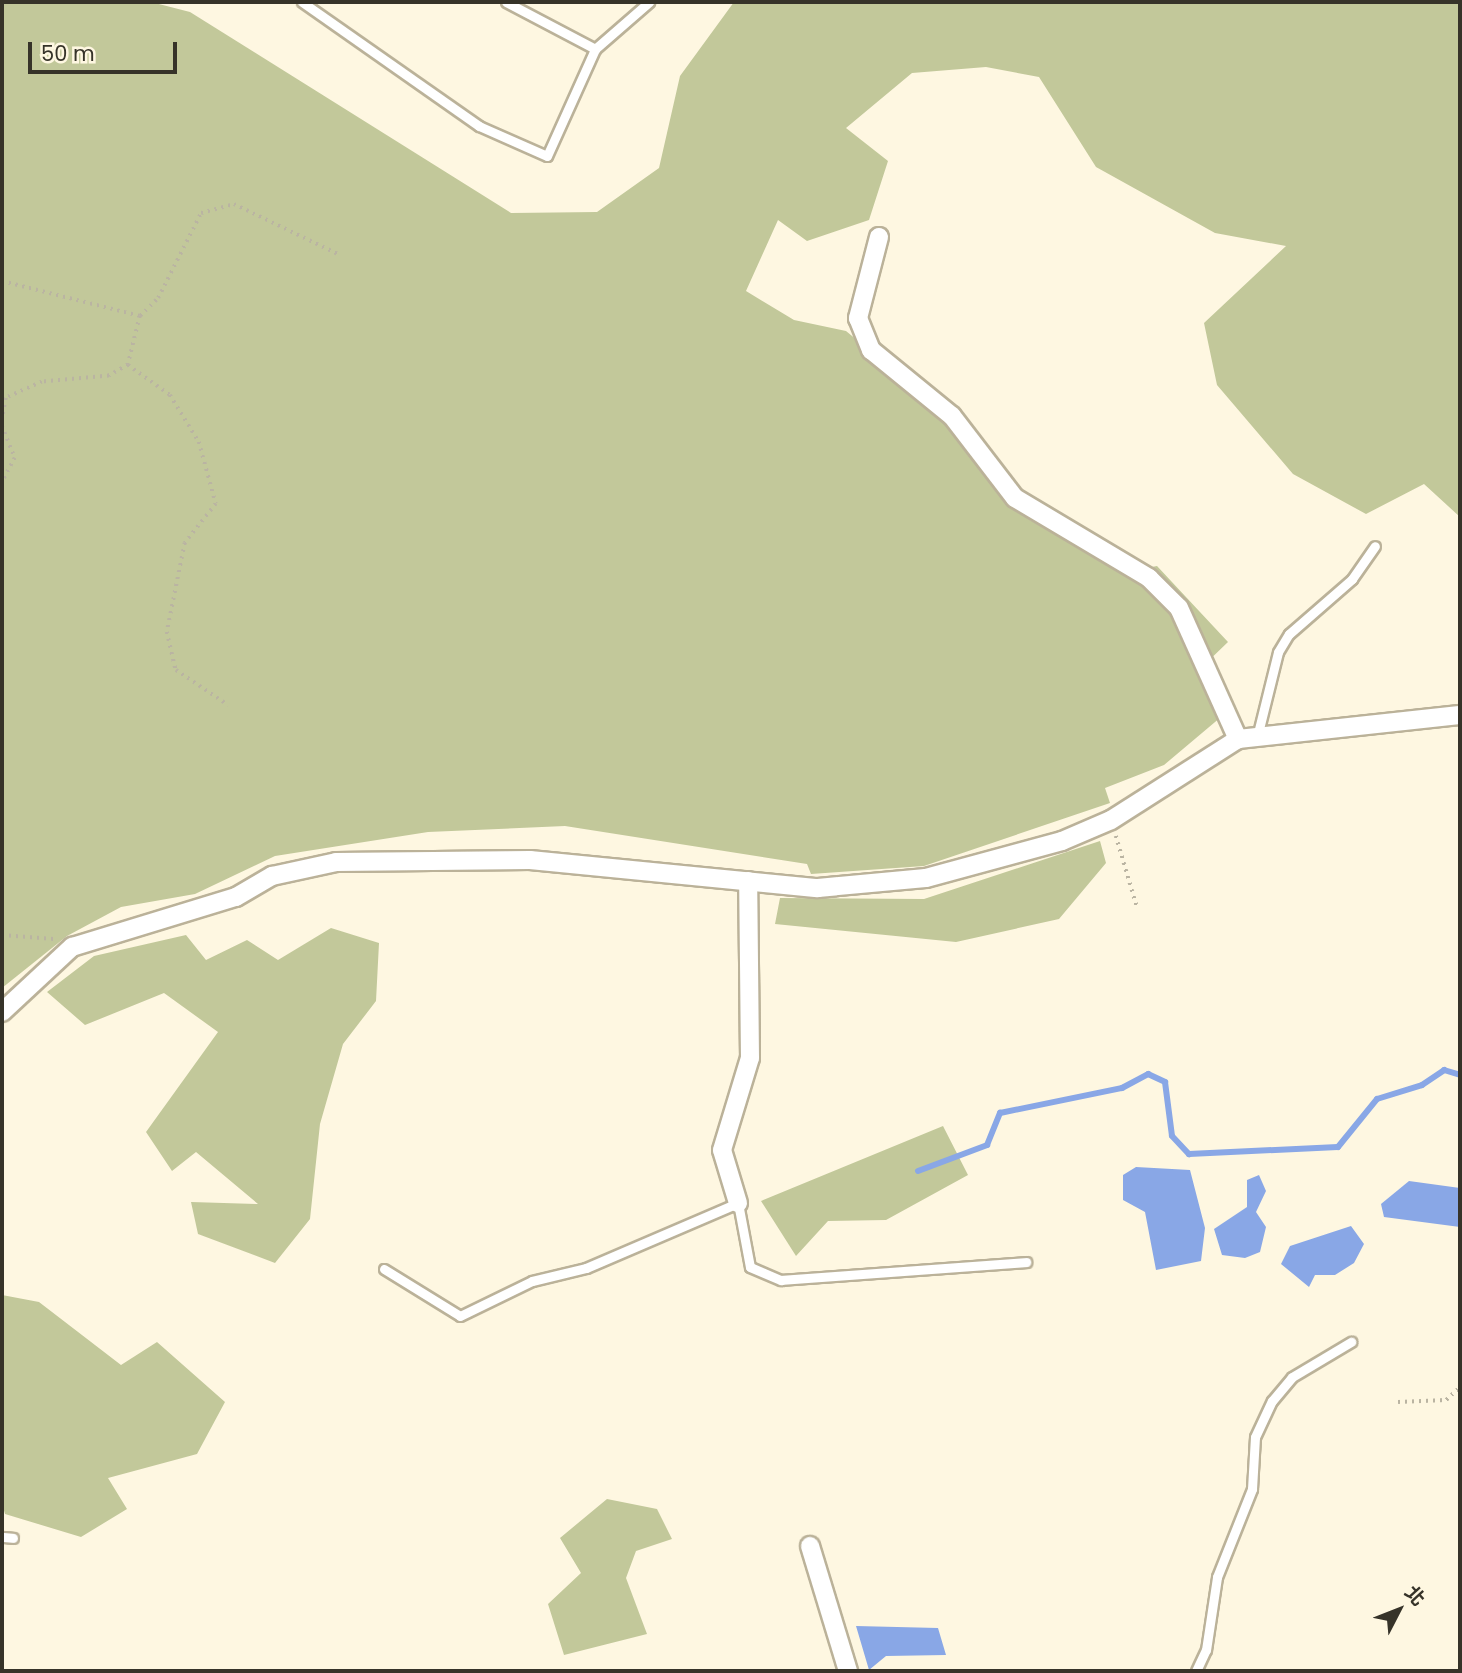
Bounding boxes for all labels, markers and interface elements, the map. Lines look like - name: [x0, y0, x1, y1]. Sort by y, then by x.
- scale bar: [32, 28, 180, 72]
- text: 50 m: [41, 39, 95, 68]
- north arrow: [1364, 1575, 1434, 1645]
- text: 北: [1399, 1580, 1431, 1612]

